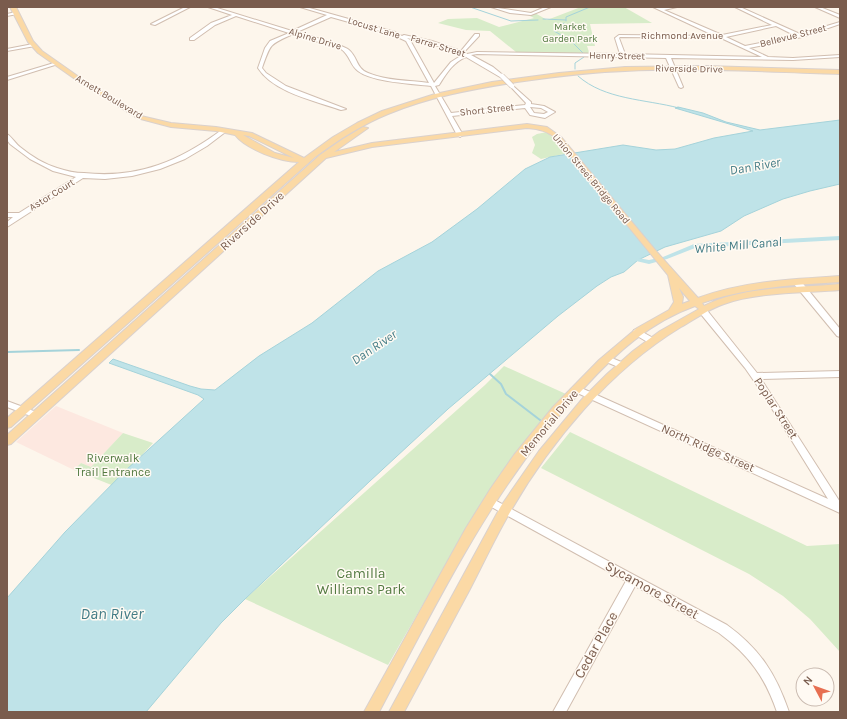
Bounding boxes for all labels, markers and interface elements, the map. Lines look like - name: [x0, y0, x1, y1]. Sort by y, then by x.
- street label: Locust Lane: [346, 14, 402, 42]
- park label: Market Garden Park: [542, 21, 598, 45]
- street label: Bellevue Street: [758, 22, 828, 50]
- street label: Alpine Drive: [287, 25, 343, 53]
- street label: Richmond Avenue: [641, 30, 723, 42]
- street label: Farrar Street: [409, 32, 467, 60]
- street label: Henry Street: [589, 50, 645, 62]
- street label: Riverside Drive: [655, 62, 723, 76]
- street label: Arnett Boulevard: [73, 72, 145, 122]
- street label: Short Street: [459, 101, 515, 119]
- street label: Union Street Bridge Road: [550, 131, 632, 227]
- water label: Dan River: [729, 154, 782, 178]
- street label: Astor Court: [27, 176, 77, 214]
- street label: Riverside Drive: [217, 189, 287, 253]
- water label: White Mill Canal: [694, 234, 782, 256]
- water label: Dan River: [349, 326, 400, 368]
- street label: Poplar Street: [751, 375, 801, 442]
- street label: Memorial Drive: [517, 387, 581, 459]
- street label: North Ridge Street: [659, 421, 757, 475]
- park label: Riverwalk Trail Entrance: [76, 451, 150, 479]
- street label: Sycamore Street: [602, 557, 702, 623]
- park label: Camilla Williams Park: [317, 565, 405, 598]
- water label: Dan River: [81, 604, 144, 623]
- street label: Cedar Place: [571, 609, 621, 681]
- north arrow: [795, 667, 835, 707]
- text: N: [800, 674, 815, 688]

